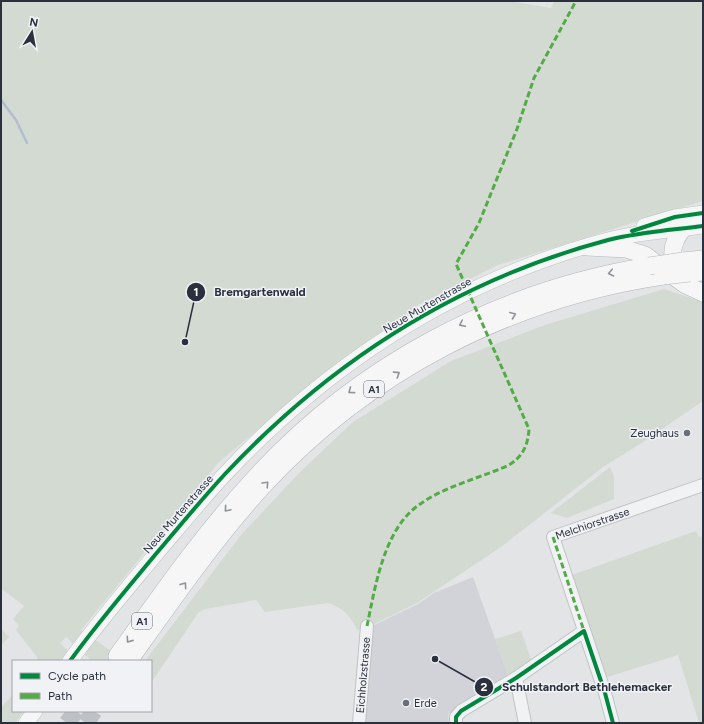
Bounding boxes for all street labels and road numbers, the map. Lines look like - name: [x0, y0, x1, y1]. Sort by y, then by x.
- street label: Neue Murtenstrasse: [381, 275, 474, 336]
- road number: A1: [364, 381, 384, 397]
- street label: Neue Murtenstrasse: [141, 472, 216, 556]
- street label: Melchiorstrasse: [554, 505, 631, 543]
- road number: A1: [132, 613, 152, 629]
- street label: Eichholzstrasse: [354, 637, 373, 714]

